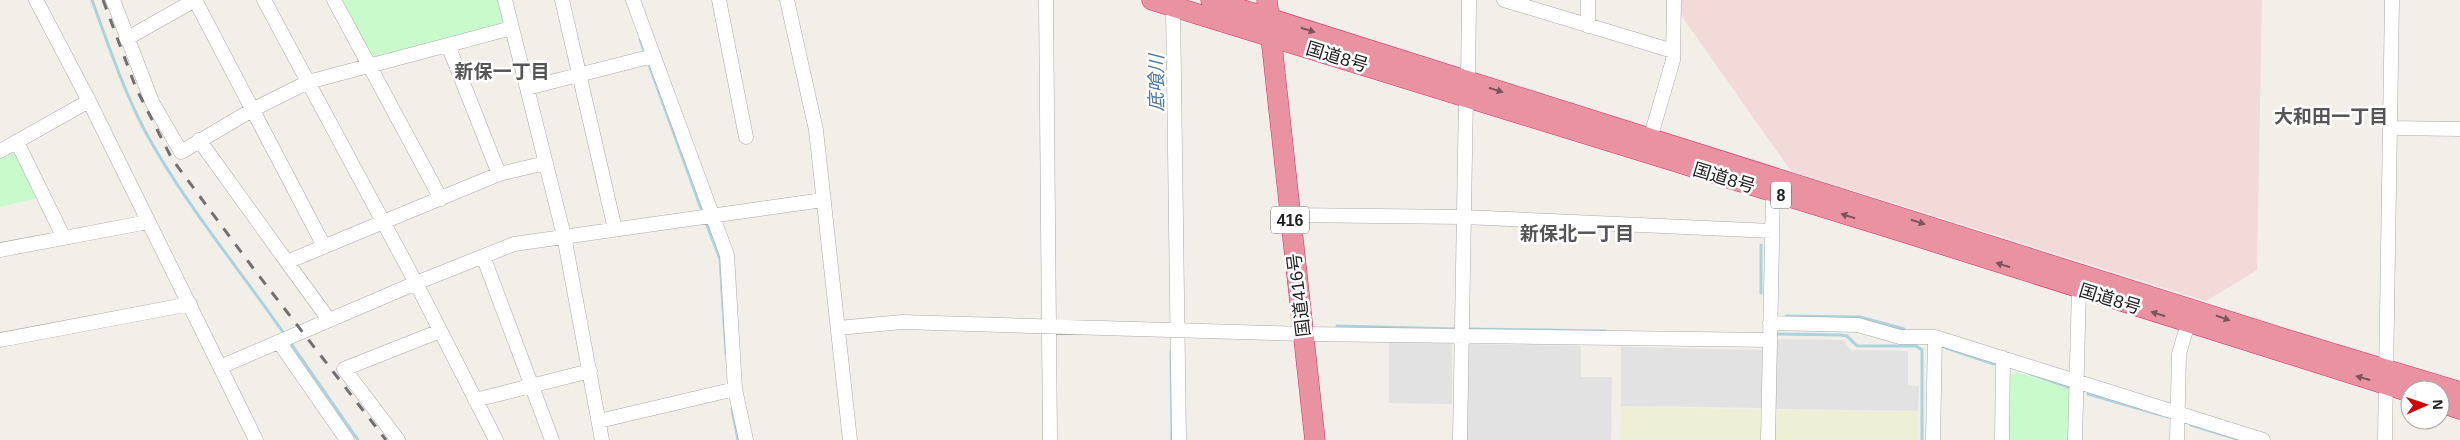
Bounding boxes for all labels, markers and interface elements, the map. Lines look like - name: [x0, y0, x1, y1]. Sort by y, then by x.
- one-way arrow: [1300, 27, 1315, 34]
- street label: 国道8号: [1303, 38, 1371, 76]
- water label: 底喰川: [1146, 53, 1167, 112]
- district label: 新保一丁目: [454, 61, 550, 82]
- one-way arrow: [1488, 87, 1503, 95]
- district label: 大和田一丁目: [2274, 106, 2388, 127]
- street label: 国道8号: [1690, 159, 1758, 197]
- road number: 8: [1771, 182, 1791, 208]
- road number: 416: [1271, 206, 1309, 234]
- one-way arrow: [1841, 211, 1856, 219]
- one-way arrow: [1911, 219, 1926, 226]
- district label: 新保北一丁目: [1520, 223, 1634, 244]
- street label: 国道416号: [1284, 252, 1314, 338]
- one-way arrow: [1996, 260, 2011, 268]
- street label: 国道8号: [2076, 280, 2144, 318]
- one-way arrow: [2151, 309, 2166, 317]
- one-way arrow: [2216, 315, 2231, 322]
- one-way arrow: [2356, 373, 2371, 381]
- north arrow: [2400, 380, 2450, 430]
- text: N: [2430, 399, 2446, 410]

